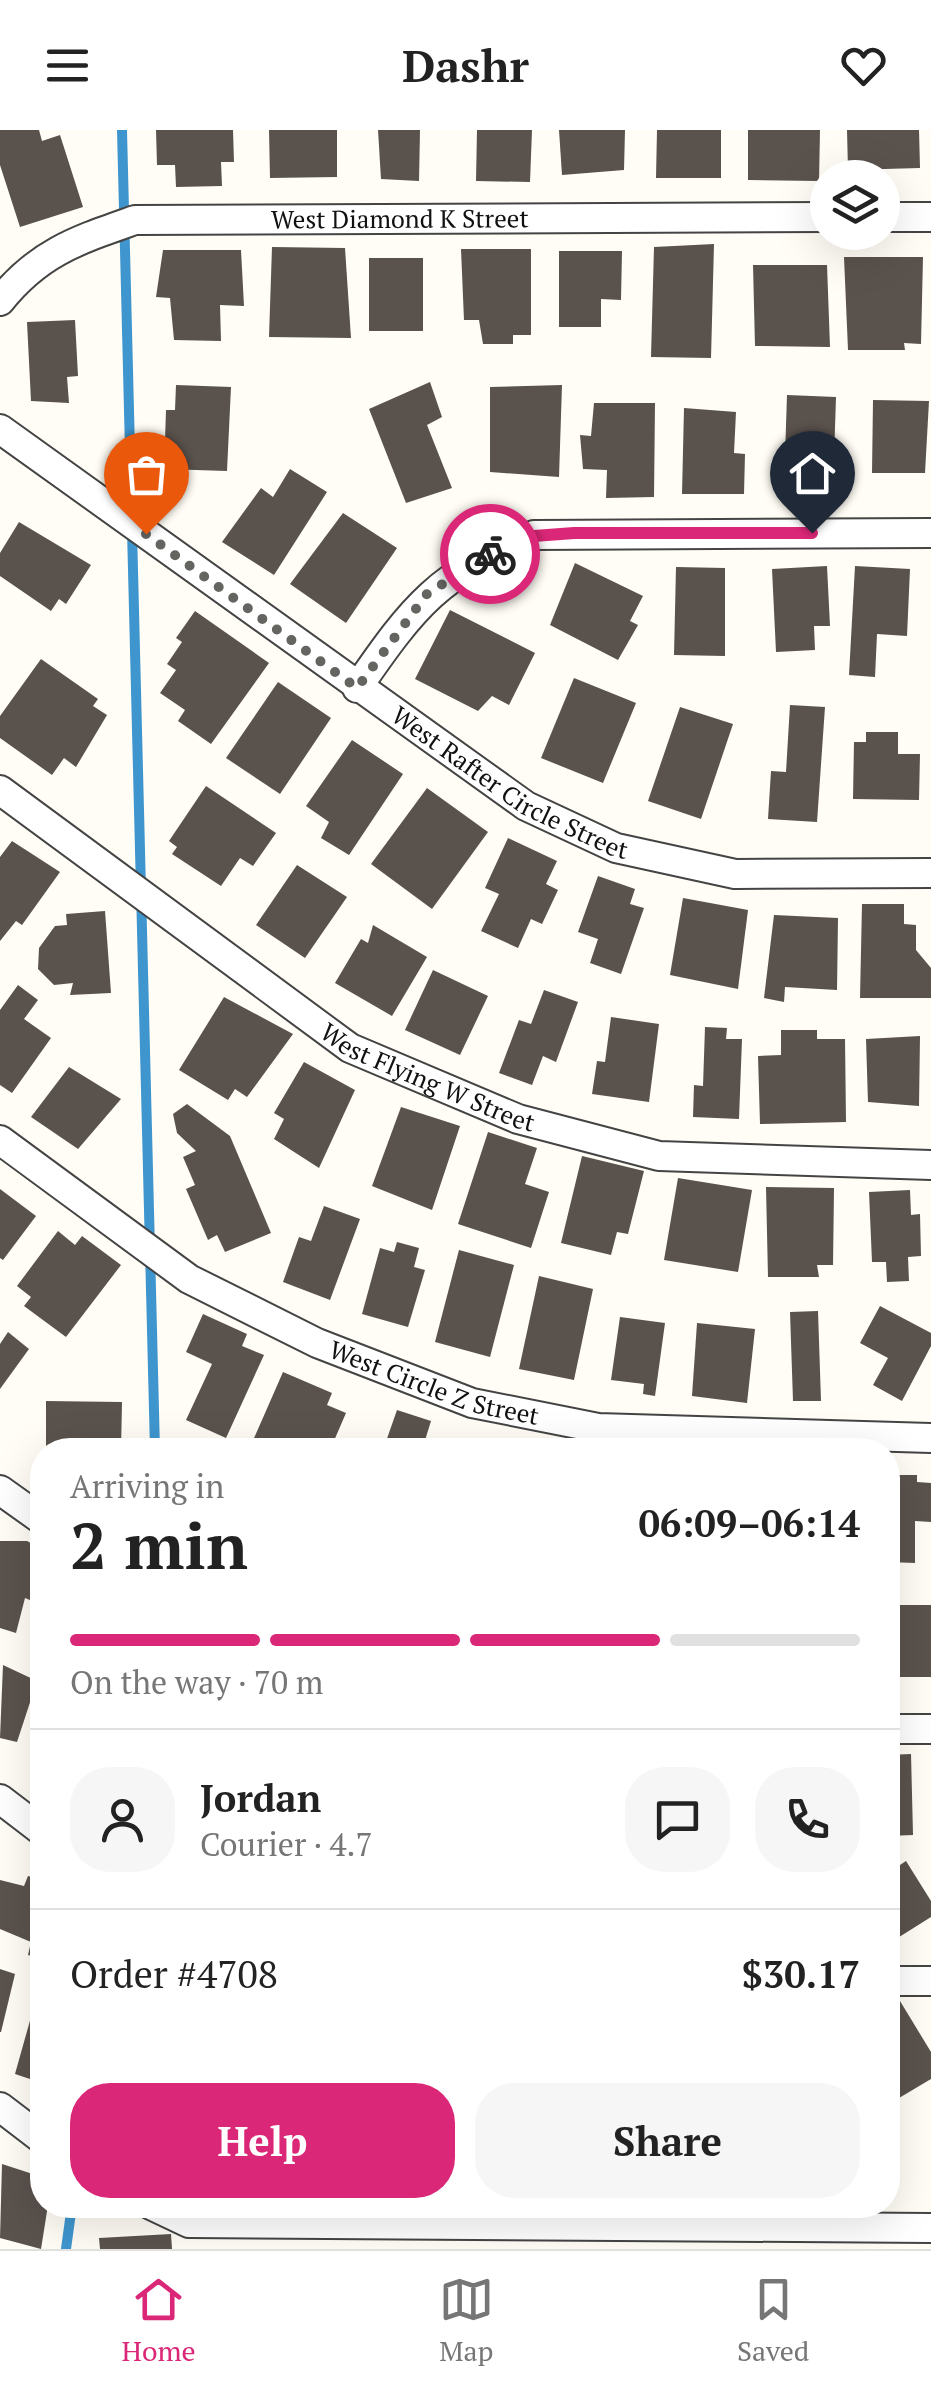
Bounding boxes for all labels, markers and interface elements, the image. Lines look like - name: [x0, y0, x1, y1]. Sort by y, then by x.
- text: Dashr: [402, 35, 529, 95]
- icon: menu: [40, 38, 95, 93]
- icon: heart: [836, 38, 891, 93]
- map controls: [810, 160, 900, 250]
- button: layers: [810, 160, 900, 250]
- street label: West Diamond K Street: [271, 201, 529, 235]
- pin: [770, 431, 855, 534]
- pin: [104, 432, 189, 535]
- icon: home: [785, 446, 840, 501]
- icon: bag: [119, 447, 174, 502]
- courier: [440, 504, 540, 604]
- icon: bike: [463, 527, 518, 582]
- street label: West Rafter Circle Street: [385, 698, 631, 866]
- street label: West Flying W Street: [314, 1015, 539, 1139]
- street label: West Circle Z Street: [325, 1332, 542, 1432]
- text: Arriving in: [70, 1465, 224, 1507]
- text: 06:09–06:14: [638, 1498, 860, 1548]
- text: 2 min: [70, 1501, 248, 1588]
- text: On the way · 70 m: [70, 1661, 323, 1703]
- button: person: [70, 1767, 175, 1872]
- button: chat: [625, 1767, 730, 1872]
- button: phone: [755, 1767, 860, 1872]
- text: Jordan: [200, 1773, 321, 1823]
- text: Courier · 4.7: [200, 1823, 372, 1865]
- text: Order #4708: [70, 1949, 278, 1999]
- text: $30.17: [741, 1949, 860, 1999]
- button: Help: [70, 2083, 455, 2198]
- button: Share: [475, 2083, 860, 2198]
- tab: Home: [122, 2272, 196, 2369]
- tab: Map: [439, 2272, 494, 2369]
- tab: Saved: [737, 2272, 809, 2369]

